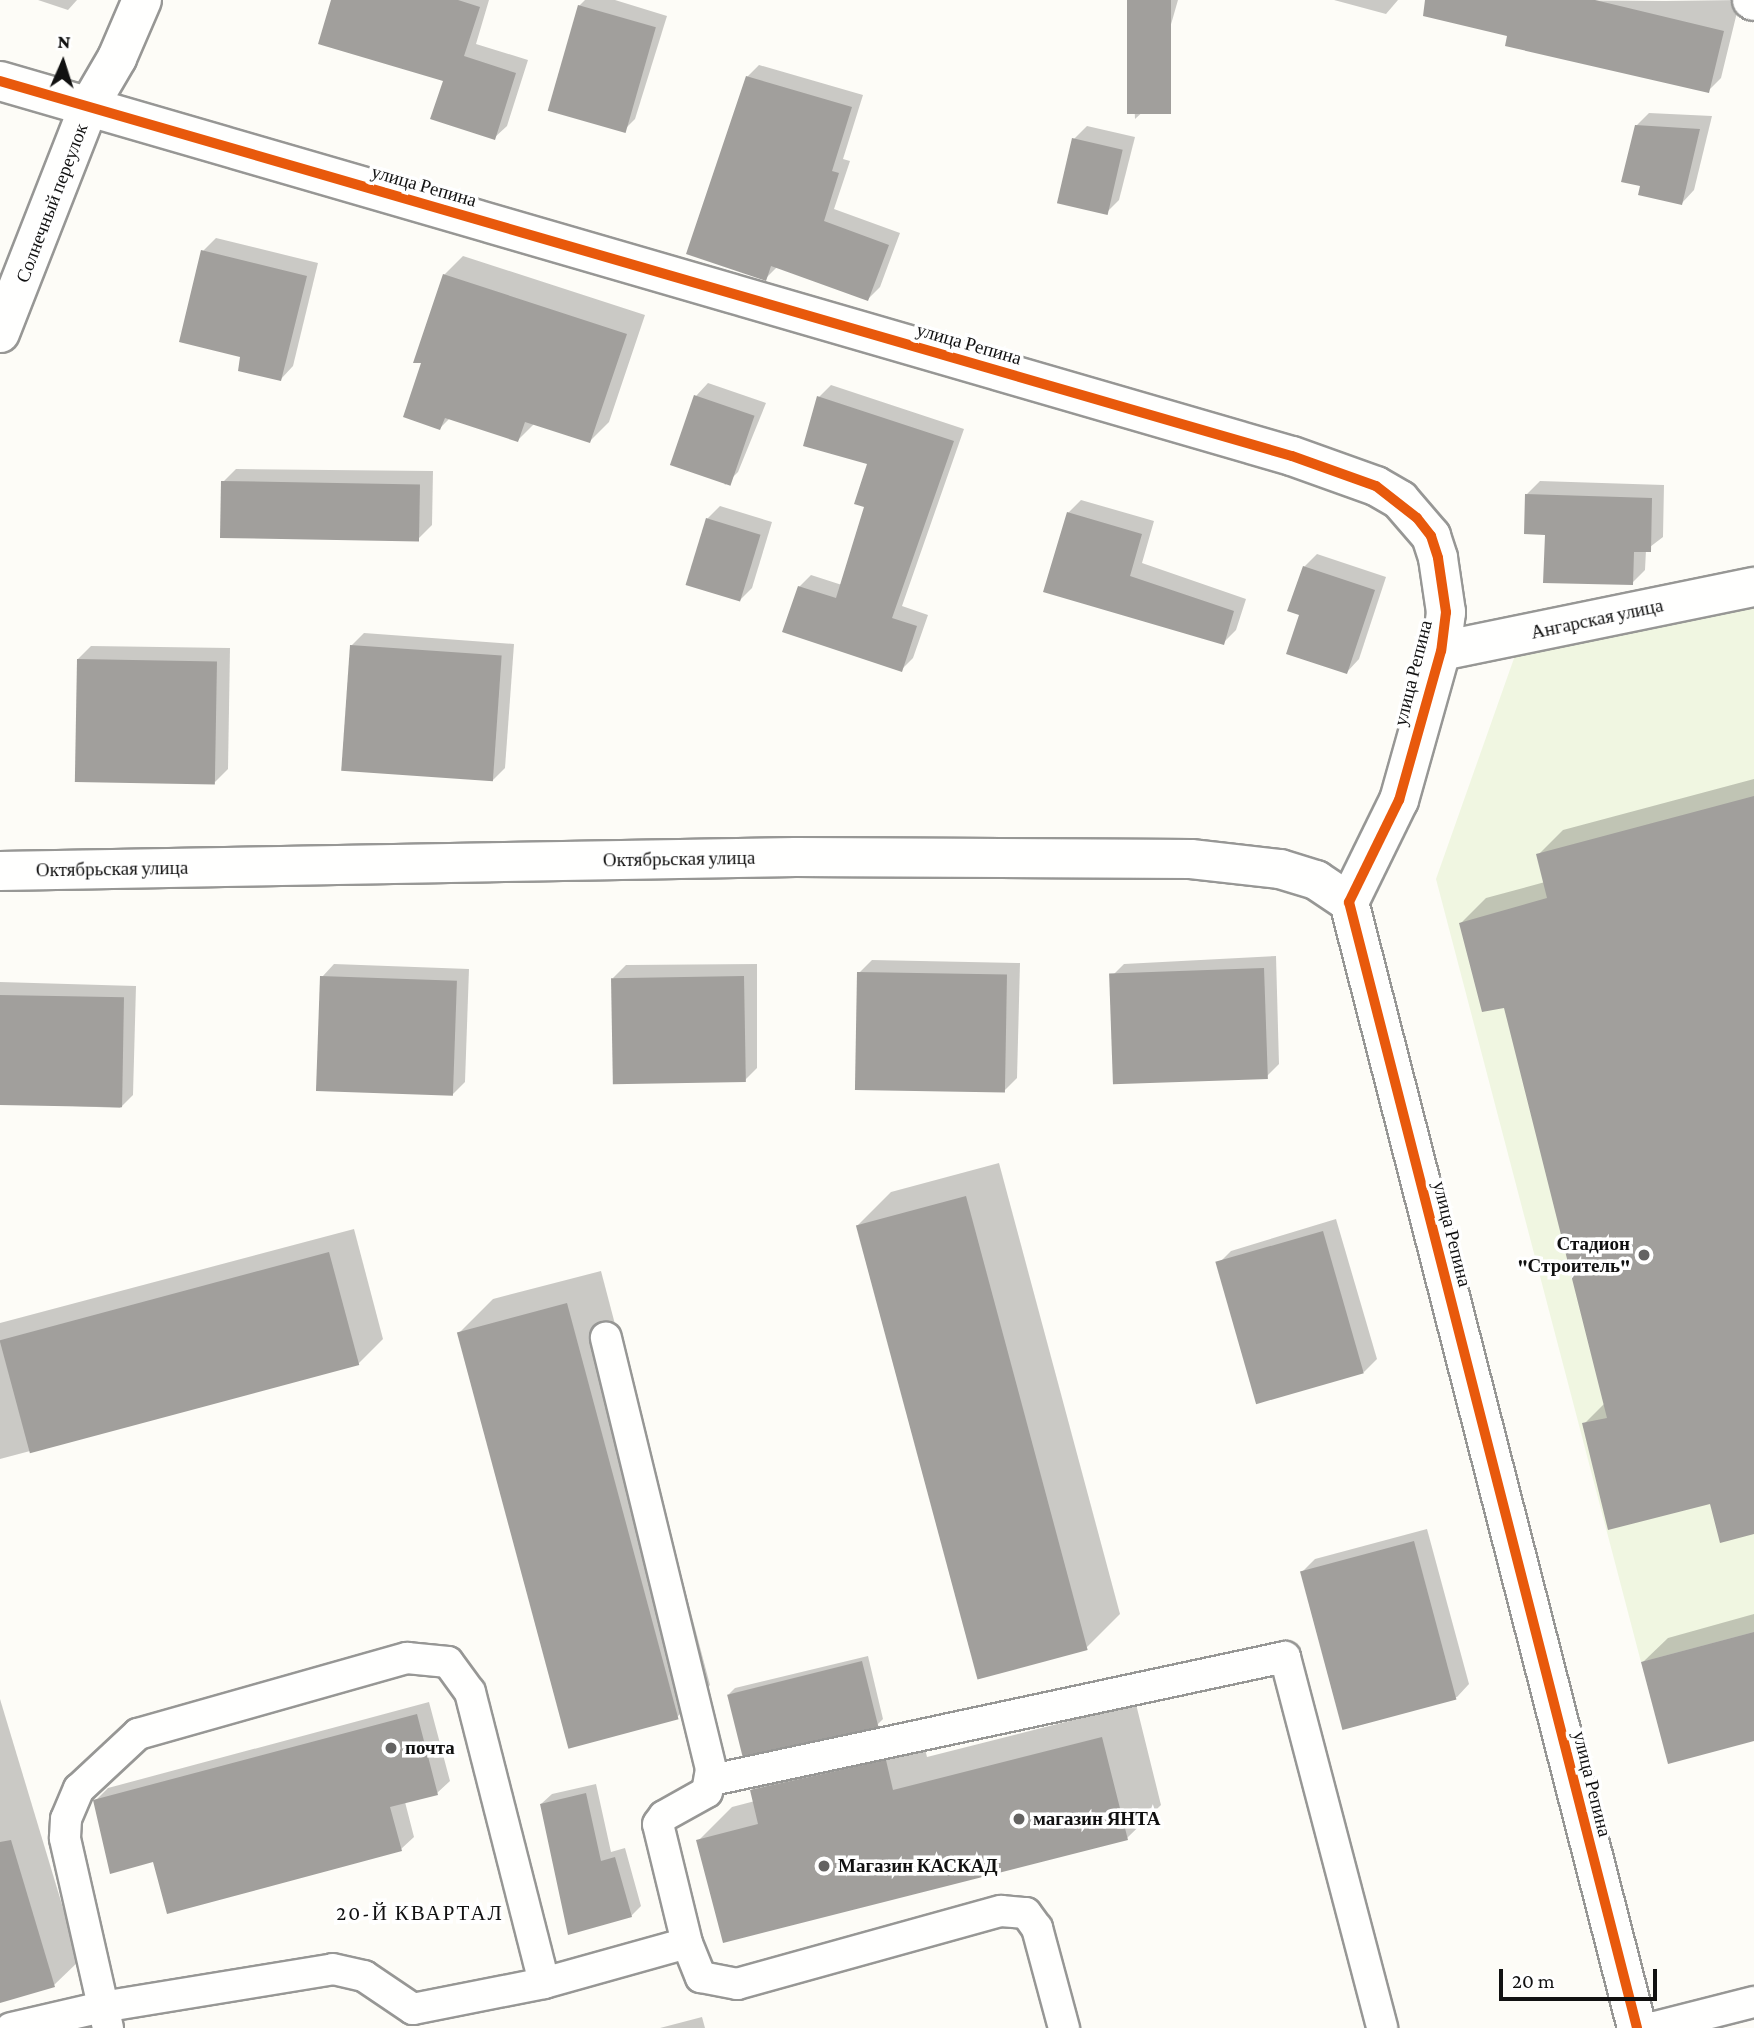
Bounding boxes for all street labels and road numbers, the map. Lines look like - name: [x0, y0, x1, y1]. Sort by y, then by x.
- street label: Солнечный переулок: [11, 120, 93, 286]
- street label: улица Репина: [369, 160, 479, 212]
- street label: улица Репина: [914, 318, 1024, 370]
- street label: Ангарская улица: [1529, 594, 1665, 644]
- street label: улица Репина: [1389, 618, 1437, 728]
- street label: Октябрьская улица: [603, 846, 755, 872]
- street label: Октябрьская улица: [36, 856, 188, 882]
- street label: улица Репина: [1428, 1179, 1476, 1289]
- street label: улица Репина: [1568, 1729, 1616, 1839]

